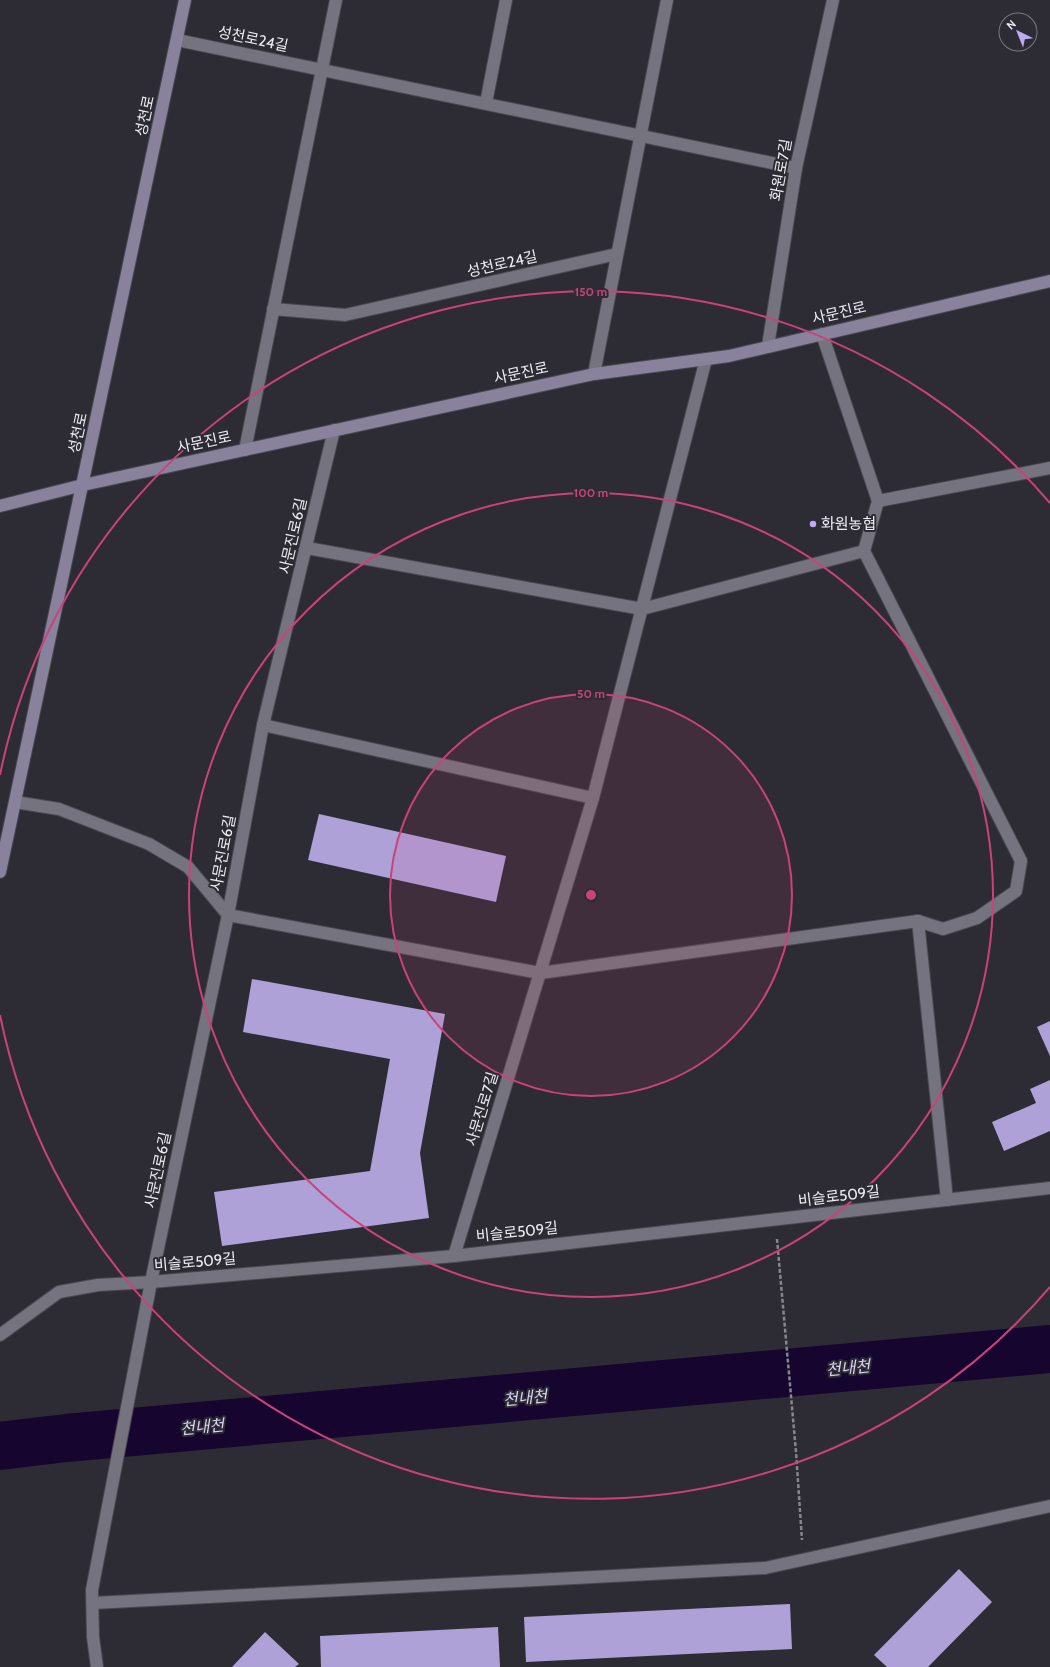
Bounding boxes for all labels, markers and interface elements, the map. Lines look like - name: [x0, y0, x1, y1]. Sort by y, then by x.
- north arrow: [998, 12, 1038, 52]
- text: N: [1004, 17, 1019, 32]
- street label: 성천로24길: [216, 23, 290, 55]
- street label: 성천로: [132, 94, 158, 138]
- street label: 화원로7길: [767, 138, 795, 202]
- street label: 성천로24길: [465, 247, 539, 281]
- text: 150 m: [575, 284, 607, 299]
- street label: 사문진로: [810, 298, 868, 328]
- street label: 사문진로: [492, 358, 550, 388]
- street label: 성천로: [65, 411, 91, 455]
- street label: 사문진로: [175, 427, 233, 457]
- text: 100 m: [574, 485, 608, 500]
- street label: 사문진로6길: [276, 496, 310, 576]
- place label: 화원농협: [821, 515, 876, 533]
- marker: 화원농협: [808, 519, 818, 529]
- text: 50 m: [577, 686, 605, 701]
- street label: 사문진로6길: [207, 813, 239, 893]
- centre of rings: [584, 888, 598, 902]
- street label: 사문진로7길: [462, 1070, 502, 1148]
- street label: 사문진로6길: [141, 1130, 175, 1210]
- street label: 비슬로509길: [797, 1182, 881, 1210]
- street label: 비슬로509길: [475, 1219, 559, 1245]
- street label: 비슬로509길: [153, 1249, 237, 1275]
- water label: 천내천: [825, 1356, 873, 1379]
- water label: 천내천: [502, 1386, 550, 1409]
- water label: 천내천: [179, 1415, 227, 1438]

